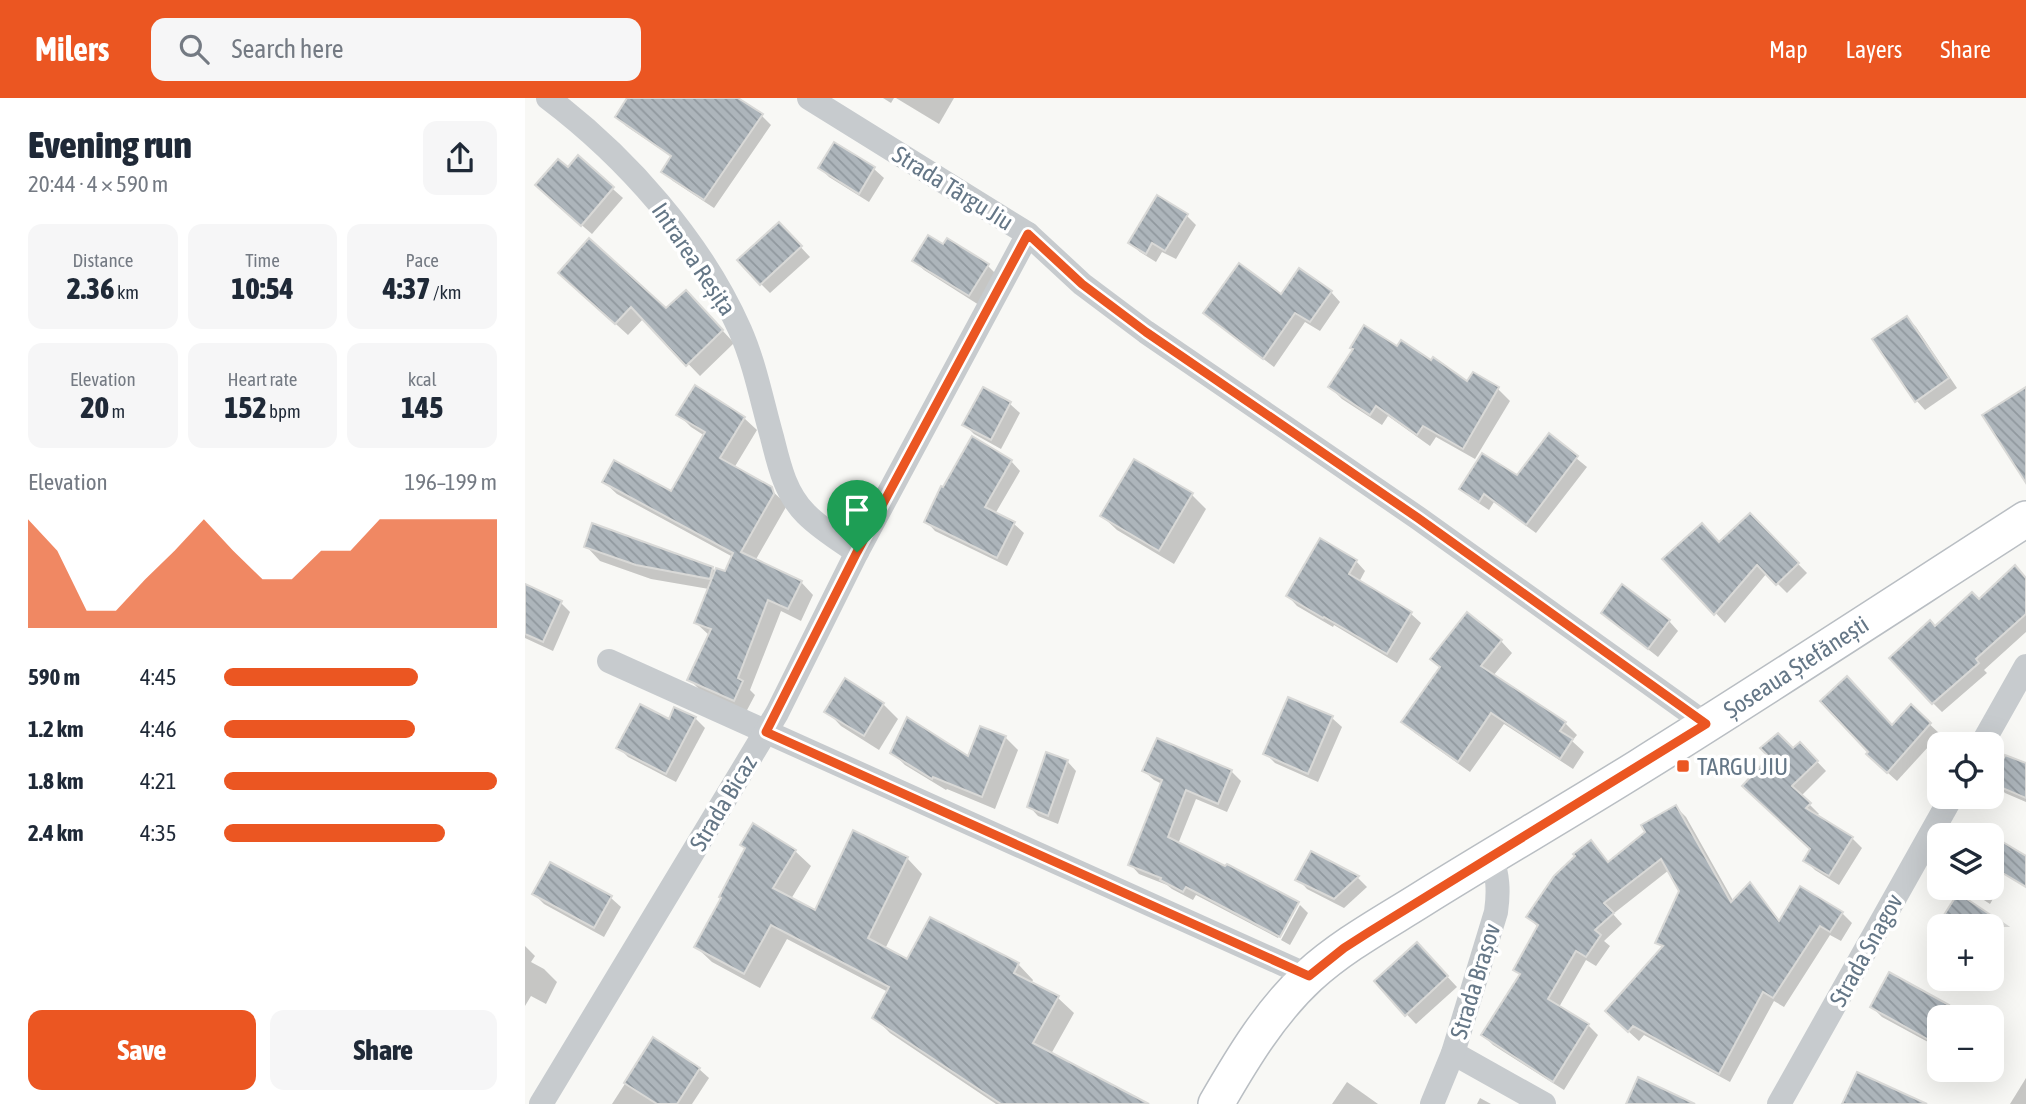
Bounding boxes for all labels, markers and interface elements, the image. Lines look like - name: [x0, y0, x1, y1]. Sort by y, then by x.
- search box: [151, 18, 641, 81]
- text: Milers: [35, 30, 109, 68]
- icon: search: [175, 30, 213, 68]
- text: Search here: [231, 34, 344, 64]
- text: Map: [1769, 36, 1808, 63]
- text: Layers: [1846, 36, 1902, 63]
- text: Share: [1940, 36, 1991, 63]
- button: share: [423, 121, 497, 195]
- text: Evening run: [28, 123, 192, 166]
- street label: Strada Târgu Jiu: [888, 140, 1018, 236]
- text: 20:44 · 4 × 590 m: [28, 171, 168, 197]
- street label: Intrarea Reșița: [647, 198, 741, 320]
- text: Distance: [72, 249, 133, 271]
- text: Time: [245, 249, 280, 271]
- text: Pace: [405, 249, 439, 271]
- text: 2.36: [67, 271, 114, 305]
- text: 10:54: [231, 271, 294, 305]
- text: 4:37: [383, 271, 430, 305]
- text: km: [114, 281, 139, 303]
- text: /km: [430, 281, 462, 303]
- text: Elevation: [70, 368, 136, 390]
- text: Heart rate: [228, 368, 297, 390]
- text: kcal: [408, 368, 437, 390]
- text: 20: [81, 390, 109, 424]
- text: 152: [224, 390, 267, 424]
- text: 145: [401, 390, 443, 424]
- text: m: [109, 400, 125, 422]
- text: bpm: [267, 400, 301, 422]
- text: Elevation: [28, 469, 108, 495]
- text: 196–199 m: [404, 469, 497, 495]
- pin: [827, 480, 887, 552]
- icon: arrive: [838, 491, 876, 529]
- street label: Șoseaua Ștefănești: [1719, 610, 1873, 724]
- text: 590 m: [28, 664, 80, 690]
- text: 4:45: [140, 664, 177, 690]
- text: 1.2 km: [28, 716, 84, 742]
- text: 4:46: [140, 716, 177, 742]
- map controls: [1927, 732, 2004, 1082]
- button: locate: [1927, 732, 2004, 809]
- street label: Strada Bicaz: [684, 750, 762, 855]
- place label: TARGU JIU: [1697, 753, 1788, 780]
- marker: TARGU JIU: [1675, 758, 1691, 774]
- text: 1.8 km: [28, 768, 84, 794]
- text: 4:21: [140, 768, 177, 794]
- text: 2.4 km: [28, 820, 84, 846]
- text: 4:35: [140, 820, 177, 846]
- button: layers: [1927, 823, 2004, 900]
- street label: Strada Snagov: [1824, 889, 1908, 1011]
- button: +: [1927, 914, 2004, 991]
- street label: Strada Brașov: [1445, 920, 1505, 1042]
- button: −: [1927, 1005, 2004, 1082]
- button: Save: [28, 1010, 256, 1090]
- button: Share: [270, 1010, 497, 1090]

